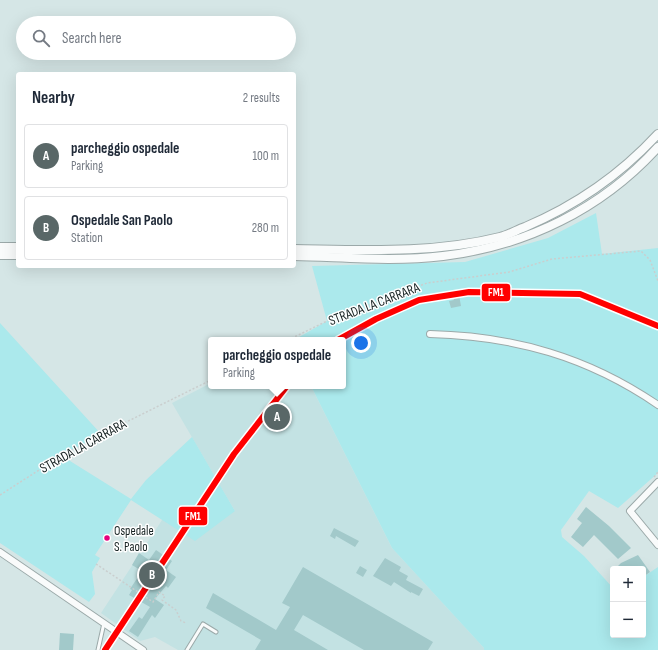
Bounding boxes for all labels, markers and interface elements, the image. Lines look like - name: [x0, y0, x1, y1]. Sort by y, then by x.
- search box: [16, 16, 296, 60]
- icon: search: [30, 27, 52, 49]
- text: Search here: [62, 29, 122, 48]
- text: Nearby: [32, 88, 75, 108]
- text: 2 results: [243, 90, 280, 106]
- text: parcheggio ospedale: [71, 139, 180, 158]
- text: A: [43, 148, 49, 164]
- text: 100 m: [252, 148, 279, 164]
- text: Parking: [71, 158, 103, 174]
- text: Ospedale San Paolo: [71, 211, 173, 230]
- text: B: [43, 220, 49, 236]
- text: 280 m: [252, 220, 279, 236]
- text: Station: [71, 230, 103, 246]
- street label: STRADA LA CARRARA: [326, 278, 423, 329]
- line badge: FM1: [481, 283, 511, 302]
- text: FM1: [488, 286, 505, 299]
- your location: [351, 333, 371, 353]
- popup: [208, 337, 346, 389]
- text: parcheggio ospedale: [223, 346, 331, 365]
- text: Parking: [223, 365, 255, 381]
- pin: A: [264, 402, 290, 432]
- street label: STRADA LA CARRARA: [37, 415, 130, 477]
- line badge: FM1: [178, 506, 208, 526]
- text: FM1: [185, 510, 202, 523]
- place label: Ospedale S. Paolo: [114, 523, 154, 555]
- marker: Ospedale S. Paolo: [102, 533, 112, 543]
- pin: B: [139, 560, 165, 590]
- map controls: [610, 566, 646, 638]
- button: +: [610, 566, 646, 602]
- button: −: [610, 602, 646, 638]

